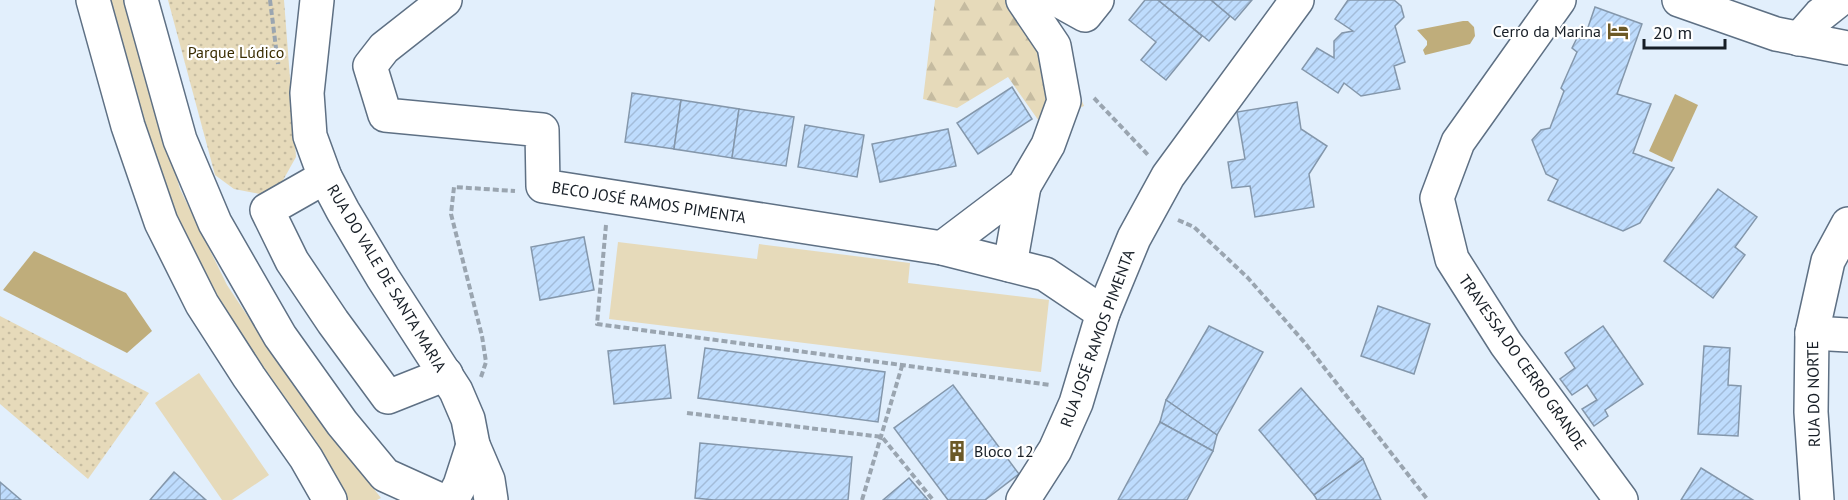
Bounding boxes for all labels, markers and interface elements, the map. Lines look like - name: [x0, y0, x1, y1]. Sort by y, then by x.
- scale bar: [1644, 12, 1725, 50]
- hotel icon: Cerro da Marina: [1606, 19, 1630, 43]
- place label: Cerro da Marina: [1493, 21, 1601, 41]
- text: 20 m: [1653, 21, 1692, 44]
- park label: Parque Lúdico: [188, 42, 284, 62]
- street label: BECO JOSÉ RAMOS PIMENTA: [550, 177, 748, 227]
- street label: RUA DO VALE DE SANTA MARIA: [323, 181, 451, 376]
- street label: RUA JOSÉ RAMOS PIMENTA: [1056, 246, 1139, 430]
- street label: TRAVESSA DO CERRO GRANDE: [1455, 271, 1591, 453]
- street label: RUA DO NORTE: [1802, 341, 1824, 447]
- building icon: Bloco 12: [945, 439, 969, 463]
- place label: Bloco 12: [974, 441, 1034, 461]

